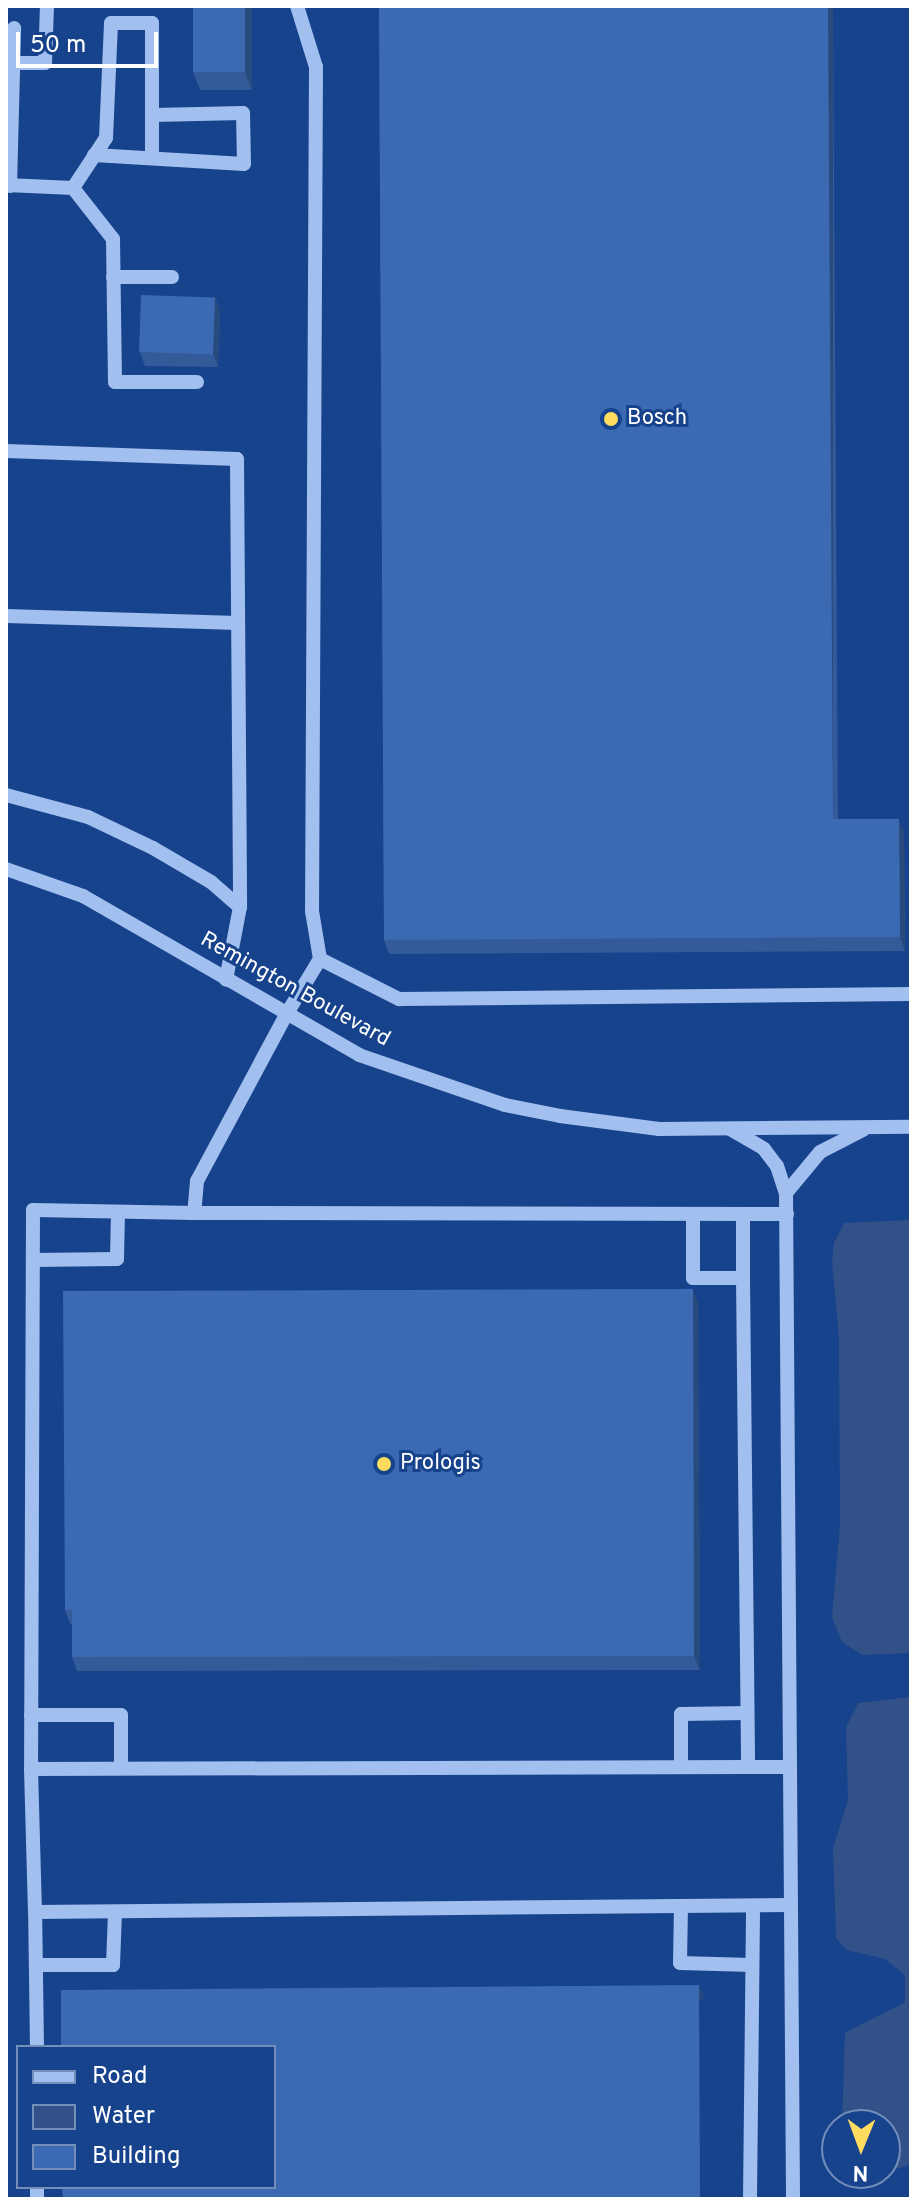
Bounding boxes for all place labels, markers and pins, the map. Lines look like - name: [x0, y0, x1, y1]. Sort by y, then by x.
- place label: Bosch: [627, 406, 687, 432]
- marker: Bosch: [602, 410, 620, 428]
- place label: Prologis: [400, 1451, 481, 1477]
- marker: Prologis: [375, 1455, 393, 1473]

